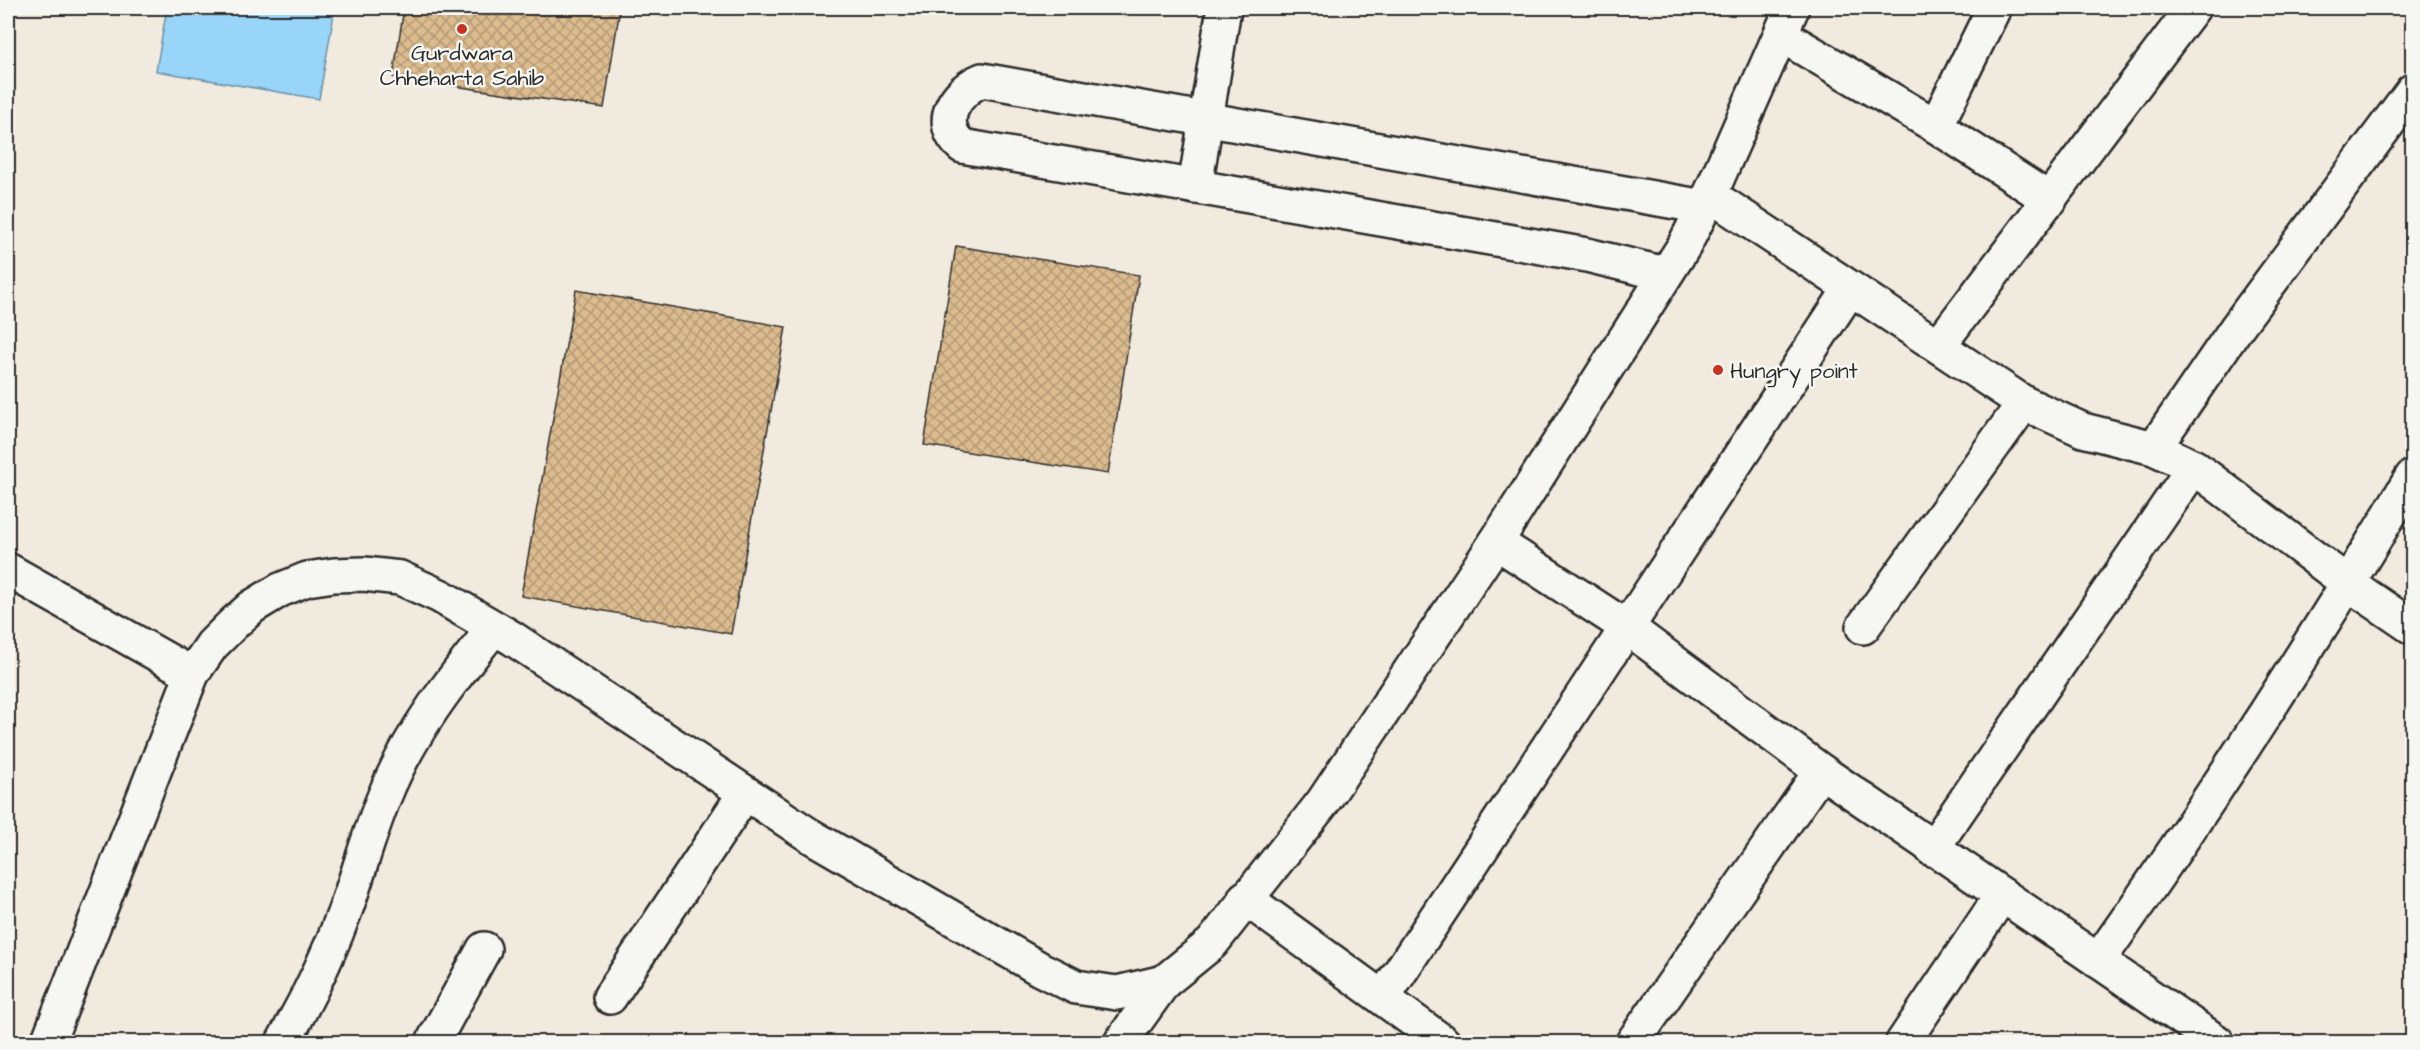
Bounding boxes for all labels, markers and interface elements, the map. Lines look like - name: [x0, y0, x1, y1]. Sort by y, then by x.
- marker: Gurdwara Chheharta Sahib: [455, 22, 469, 36]
- place label: Gurdwara Chheharta Sahib: [380, 38, 544, 94]
- place label: Hungry point: [1730, 356, 1858, 388]
- marker: Hungry point: [1711, 363, 1725, 377]

